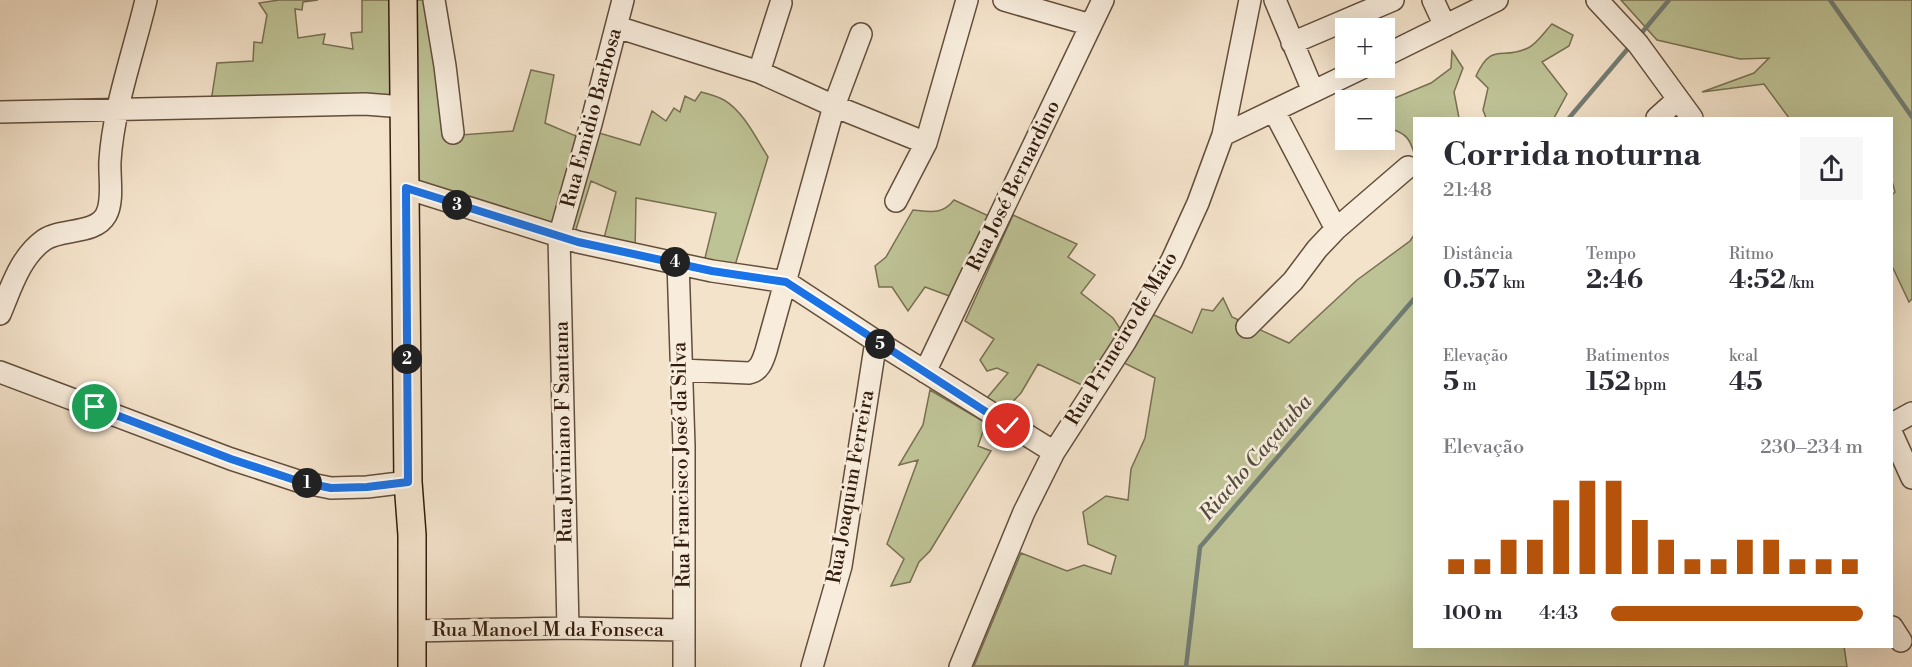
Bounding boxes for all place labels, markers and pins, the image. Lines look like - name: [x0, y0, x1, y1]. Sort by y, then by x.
- pin: 3: [442, 190, 472, 220]
- pin: 4: [660, 247, 690, 277]
- pin: 5: [865, 329, 895, 359]
- pin: 2: [392, 344, 422, 374]
- pin: [69, 381, 120, 432]
- pin: [982, 400, 1033, 451]
- pin: 1: [292, 468, 322, 498]

